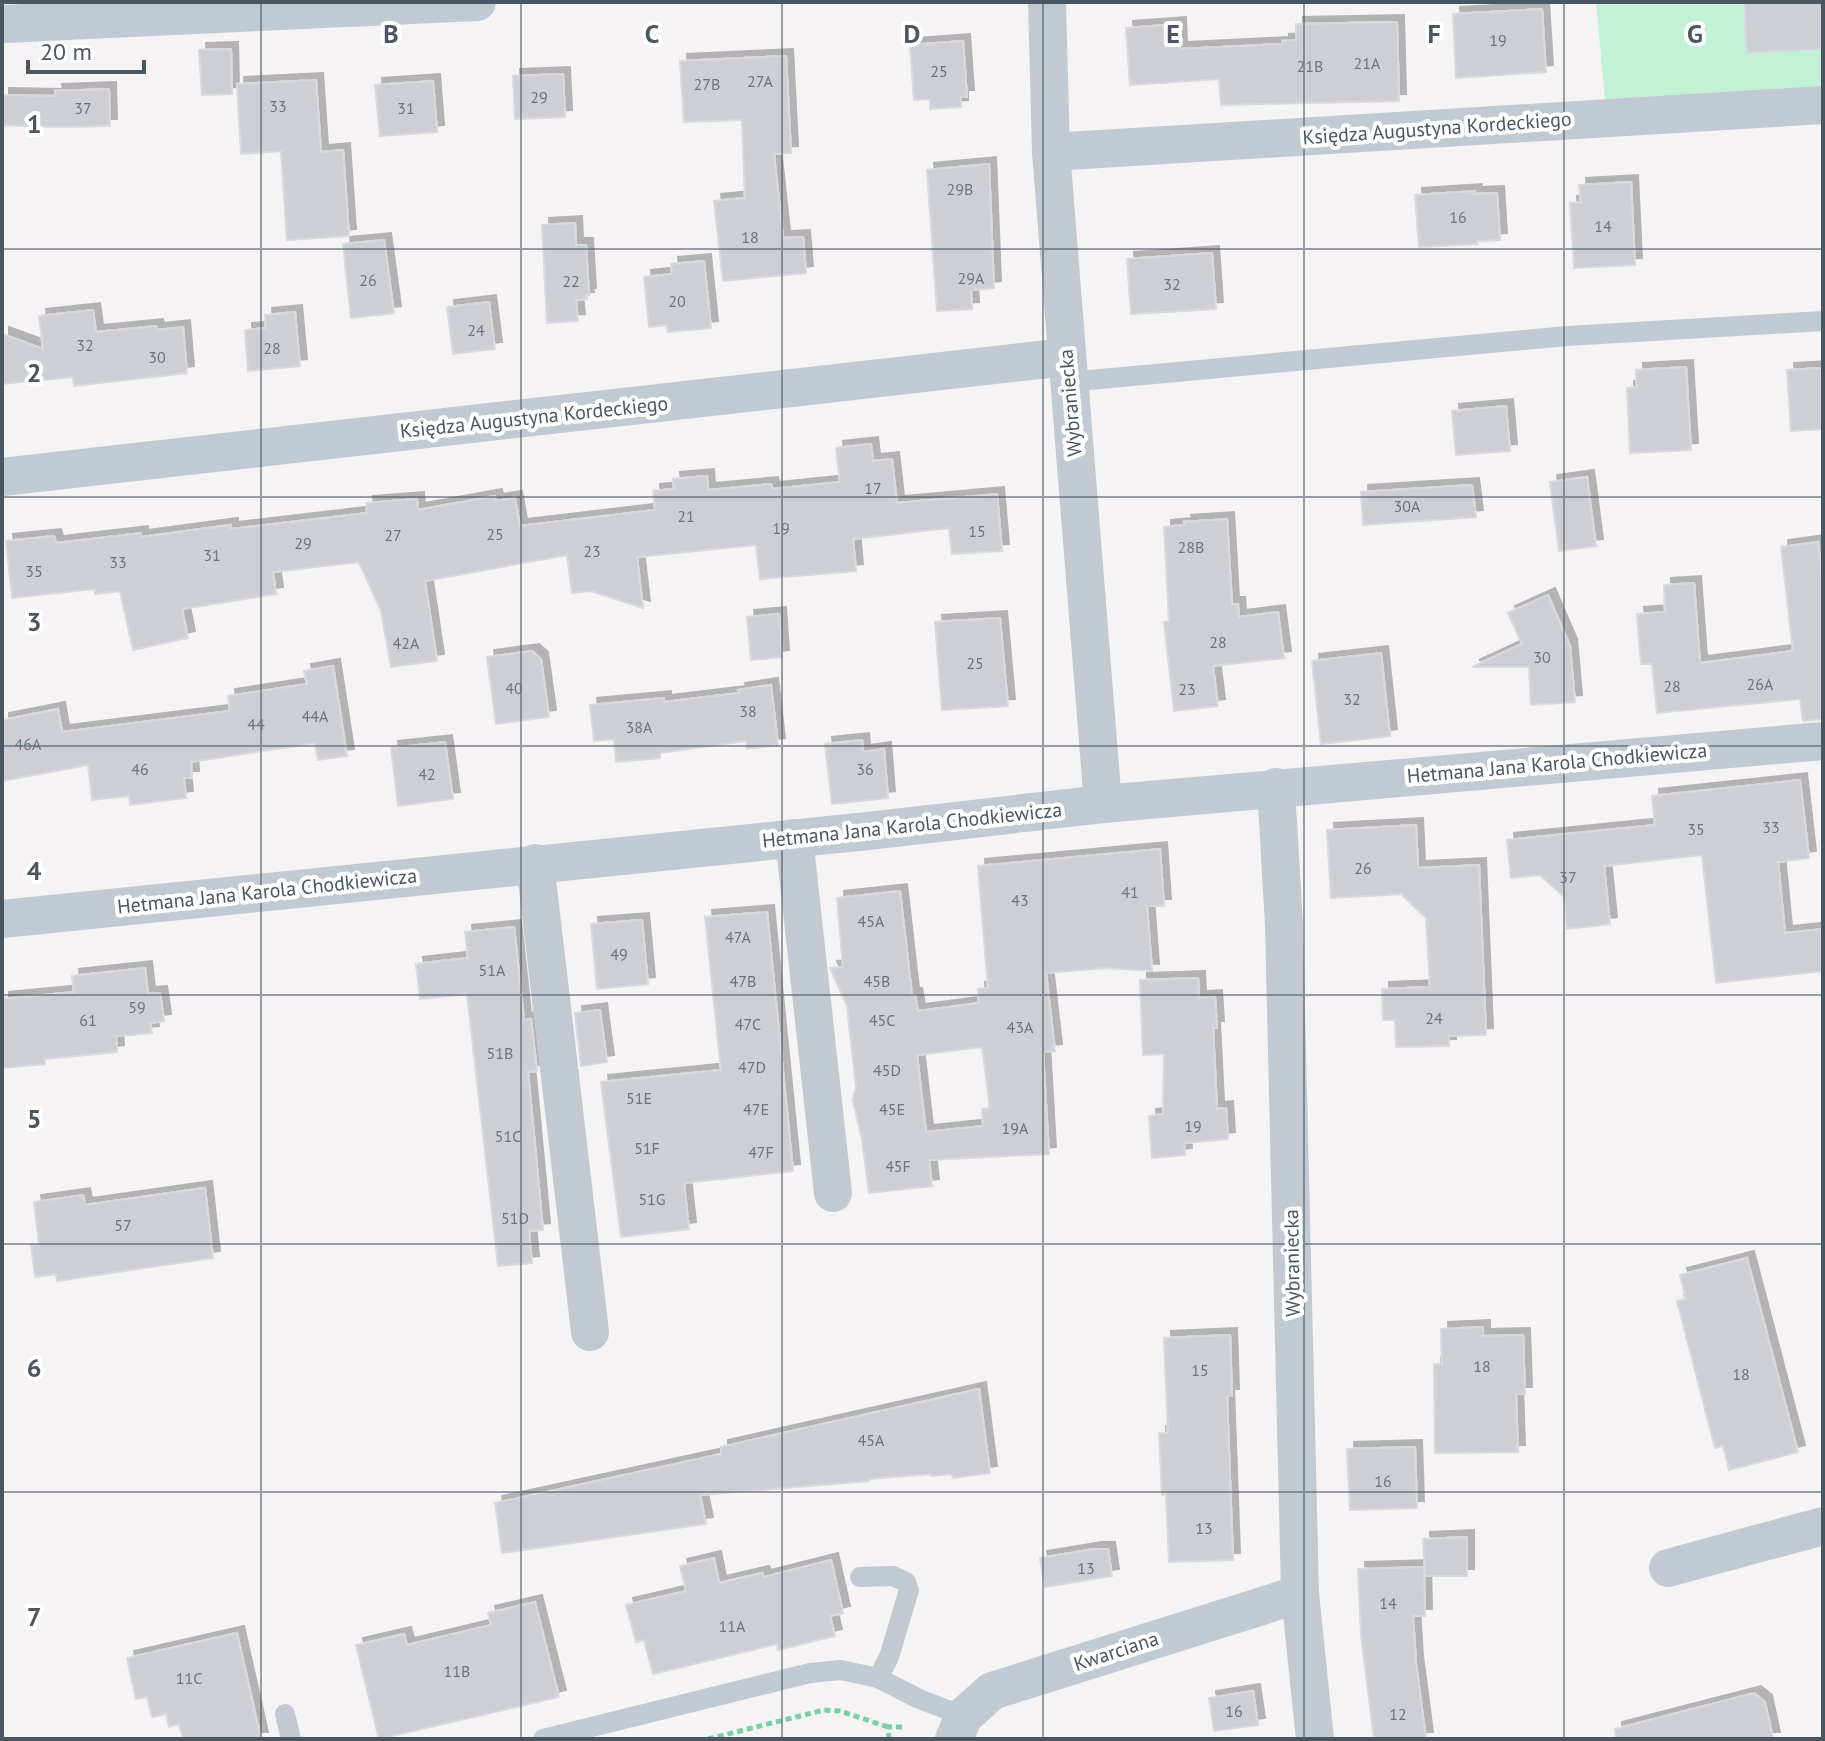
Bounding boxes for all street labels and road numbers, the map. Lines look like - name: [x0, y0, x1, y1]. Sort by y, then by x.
- street label: Księdza Augustyna Kordeckiego: [1302, 106, 1572, 150]
- street label: Wybraniecka: [1052, 348, 1088, 458]
- street label: Księdza Augustyna Kordeckiego: [399, 390, 669, 444]
- street label: Hetmana Jana Karola Chodkiewicza: [1406, 737, 1708, 789]
- street label: Hetmana Jana Karola Chodkiewicza: [761, 796, 1063, 854]
- street label: Hetmana Jana Karola Chodkiewicza: [116, 862, 418, 920]
- street label: Wybraniecka: [1278, 1209, 1306, 1317]
- street label: Kwarciana: [1070, 1625, 1162, 1677]

